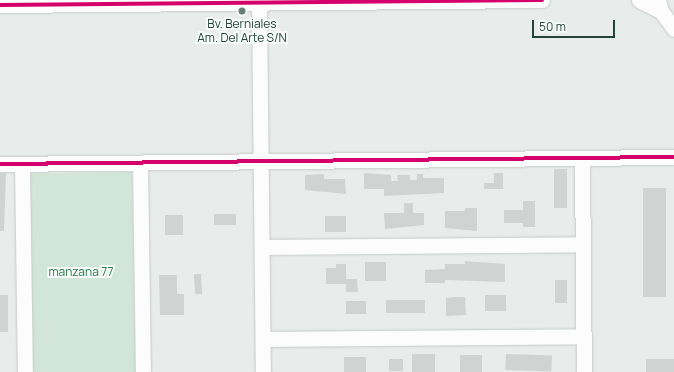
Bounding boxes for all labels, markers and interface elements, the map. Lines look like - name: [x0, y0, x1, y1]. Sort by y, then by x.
- marker: Bv. Berniales Am. Del Arte S/N: [237, 6, 247, 16]
- scale bar: [534, 12, 617, 38]
- place label: Bv. Berniales Am. Del Arte S/N: [197, 17, 287, 45]
- text: 50 m: [539, 18, 566, 35]
- park label: manzana 77: [48, 265, 114, 279]

